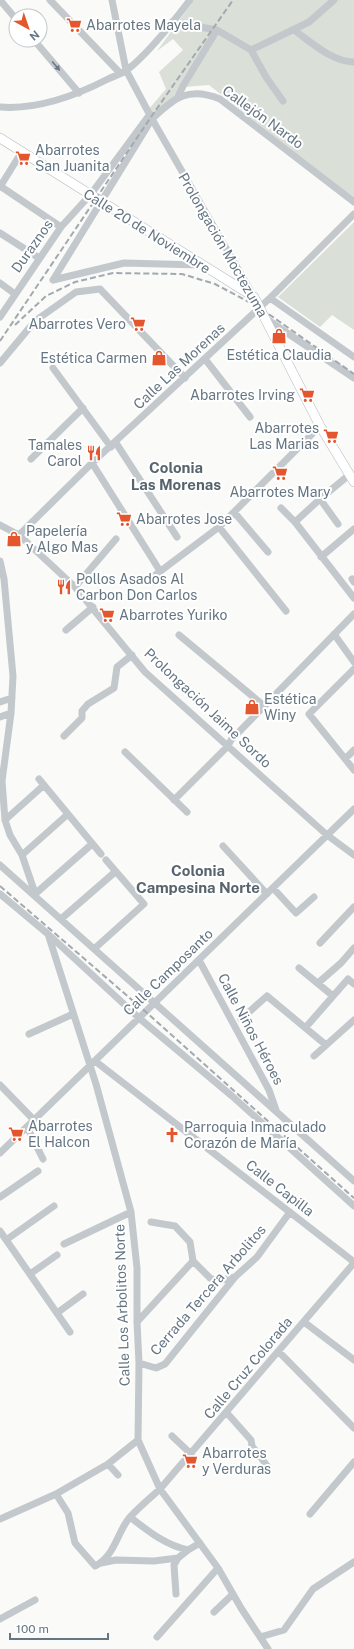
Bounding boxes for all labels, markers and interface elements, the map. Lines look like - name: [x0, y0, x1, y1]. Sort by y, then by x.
- north arrow: [8, 8, 48, 48]
- supermarket icon: Abarrotes Mayela: [65, 16, 83, 34]
- place label: Abarrotes Mayela: [86, 17, 201, 33]
- text: N: [27, 28, 42, 43]
- one-way arrow: [52, 61, 61, 72]
- street label: Callejón Nardo: [219, 82, 307, 152]
- place label: Abarrotes San Juanita: [35, 142, 110, 174]
- supermarket icon: Abarrotes San Juanita: [14, 149, 32, 167]
- street label: Prolongación Moctezuma: [175, 170, 271, 320]
- street label: Calle 20 de Noviembre: [81, 185, 213, 277]
- street label: Duraznos: [8, 217, 56, 275]
- supermarket icon: Abarrotes Vero: [129, 315, 147, 333]
- place label: Abarrotes Vero: [28, 316, 126, 332]
- street label: Calle Las Morenas: [130, 320, 228, 412]
- shop icon: Estética Claudia: [270, 327, 288, 345]
- place label: Estética Claudia: [226, 347, 332, 363]
- shop icon: Estética Carmen: [150, 349, 168, 367]
- place label: Estética Carmen: [40, 350, 147, 366]
- supermarket icon: Abarrotes Irving: [298, 386, 316, 404]
- place label: Abarrotes Irving: [190, 387, 295, 403]
- place label: Abarrotes Las Marias: [249, 420, 319, 452]
- supermarket icon: Abarrotes Las Marias: [322, 427, 340, 445]
- place label: Tamales Carol: [28, 437, 82, 469]
- restaurant icon: Tamales Carol: [85, 444, 103, 462]
- district label: Colonia Las Morenas: [131, 459, 221, 493]
- supermarket icon: Abarrotes Mary: [271, 464, 289, 482]
- place label: Abarrotes Mary: [229, 484, 331, 500]
- supermarket icon: Abarrotes Jose: [115, 510, 133, 528]
- place label: Abarrotes Jose: [136, 511, 232, 527]
- place label: Papelería y Algo Mas: [26, 523, 98, 555]
- shop icon: Papelería y Algo Mas: [5, 530, 23, 548]
- place label: Pollos Asados Al Carbon Don Carlos: [76, 571, 197, 603]
- restaurant icon: Pollos Asados Al Carbon Don Carlos: [55, 578, 73, 596]
- supermarket icon: Abarrotes Yuriko: [98, 606, 116, 624]
- place label: Abarrotes Yuriko: [119, 607, 228, 623]
- street label: Prolongación Jaime Sordo: [141, 645, 275, 771]
- place label: Estética Winy: [264, 691, 317, 723]
- shop icon: Estética Winy: [243, 698, 261, 716]
- district label: Colonia Campesina Norte: [136, 862, 260, 896]
- street label: Calle Camposanto: [120, 925, 216, 1019]
- street label: Calle Niños Héroes: [215, 971, 287, 1087]
- place label: Abarrotes El Halcon: [28, 1118, 93, 1150]
- place label: Parroquia Inmaculado Corazón de María: [184, 1119, 326, 1151]
- supermarket icon: Abarrotes El Halcon: [7, 1125, 25, 1143]
- church icon: Parroquia Inmaculado Corazón de María: [163, 1126, 181, 1144]
- street label: Calle Capilla: [243, 1157, 317, 1219]
- street label: Cerrada Tercera Arbolitos: [147, 1222, 269, 1358]
- street label: Calle Los Arbolitos Norte: [111, 1224, 133, 1386]
- street label: Calle Cruz Colorada: [201, 1314, 295, 1422]
- place label: Abarrotes y Verduras: [202, 1445, 271, 1477]
- supermarket icon: Abarrotes y Verduras: [181, 1452, 199, 1470]
- scale bar: [10, 1615, 108, 1641]
- text: 100 m: [16, 1622, 49, 1636]

